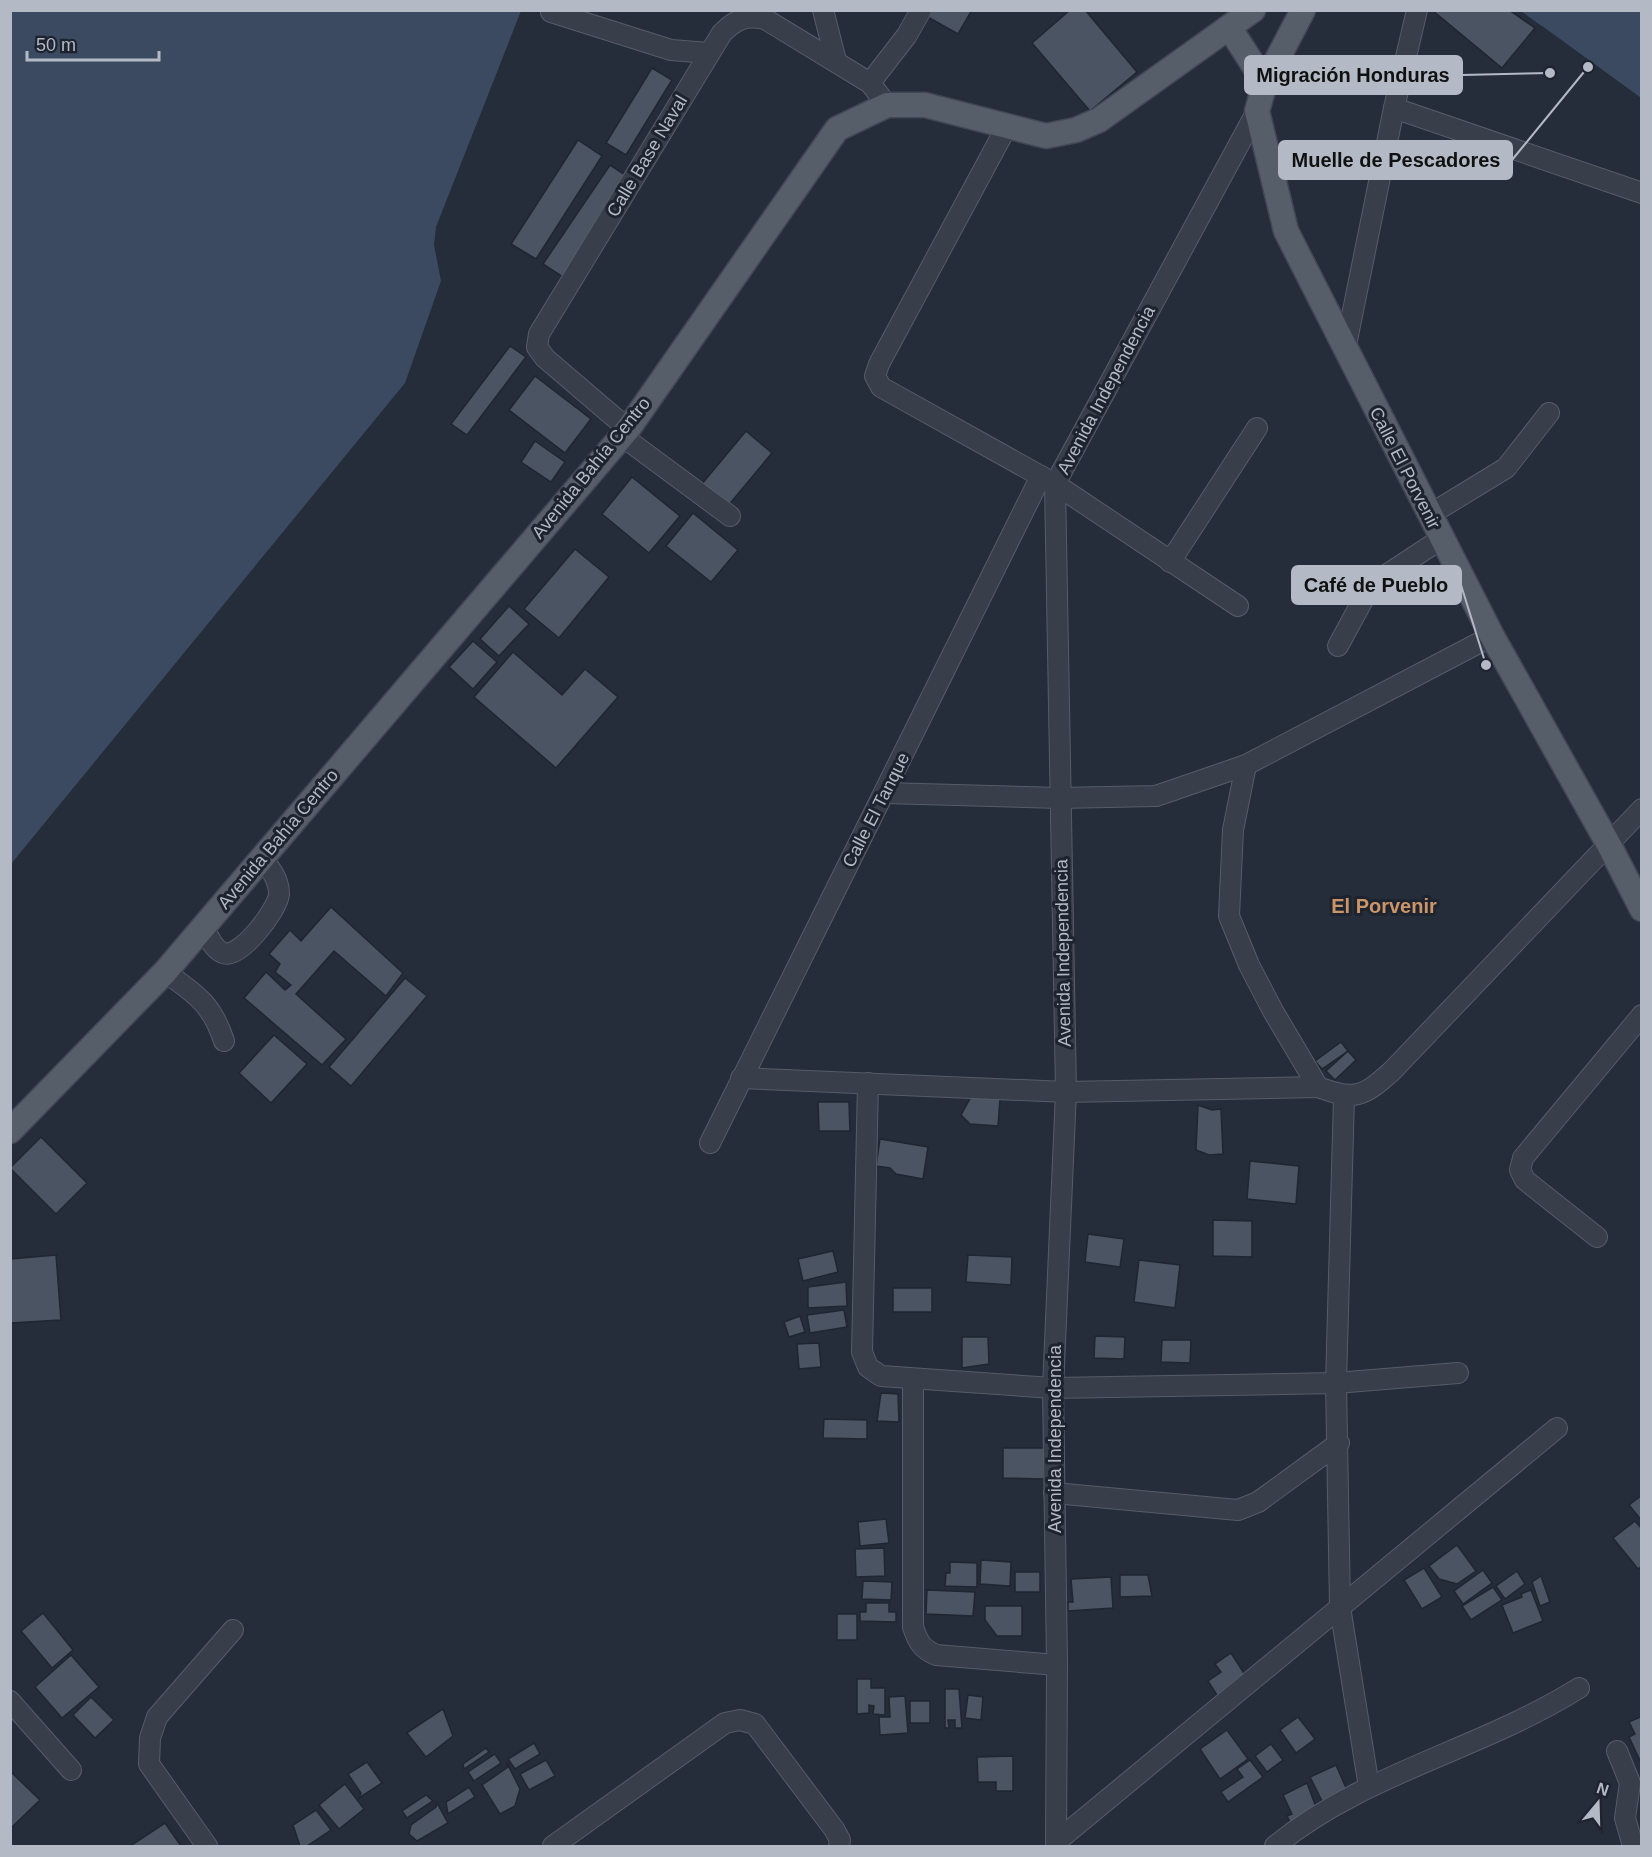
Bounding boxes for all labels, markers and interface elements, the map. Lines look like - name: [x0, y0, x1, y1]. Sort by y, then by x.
- scale bar: [27, 24, 159, 62]
- text: 50 m: [36, 35, 76, 55]
- callout: Migración Honduras: [1245, 56, 1462, 94]
- text: Migración Honduras: [1256, 64, 1450, 86]
- street label: Calle Base Naval: [603, 92, 691, 220]
- callout: Muelle de Pescadores: [1279, 141, 1512, 179]
- text: Muelle de Pescadores: [1292, 149, 1500, 171]
- street label: Avenida Independencia: [1053, 302, 1159, 478]
- street label: Avenida Bahía Centro: [528, 393, 654, 543]
- street label: Calle El Porvenir: [1366, 404, 1444, 532]
- callout: Café de Pueblo: [1292, 566, 1461, 604]
- text: Café de Pueblo: [1304, 574, 1448, 596]
- street label: Calle El Tanque: [839, 749, 913, 871]
- street label: Avenida Bahía Centro: [214, 765, 342, 913]
- street label: Avenida Independencia: [1051, 858, 1075, 1047]
- district label: El Porvenir: [1331, 895, 1437, 917]
- street label: Avenida Independencia: [1045, 1344, 1065, 1533]
- north arrow: [1568, 1773, 1628, 1833]
- text: N: [1594, 1779, 1611, 1799]

